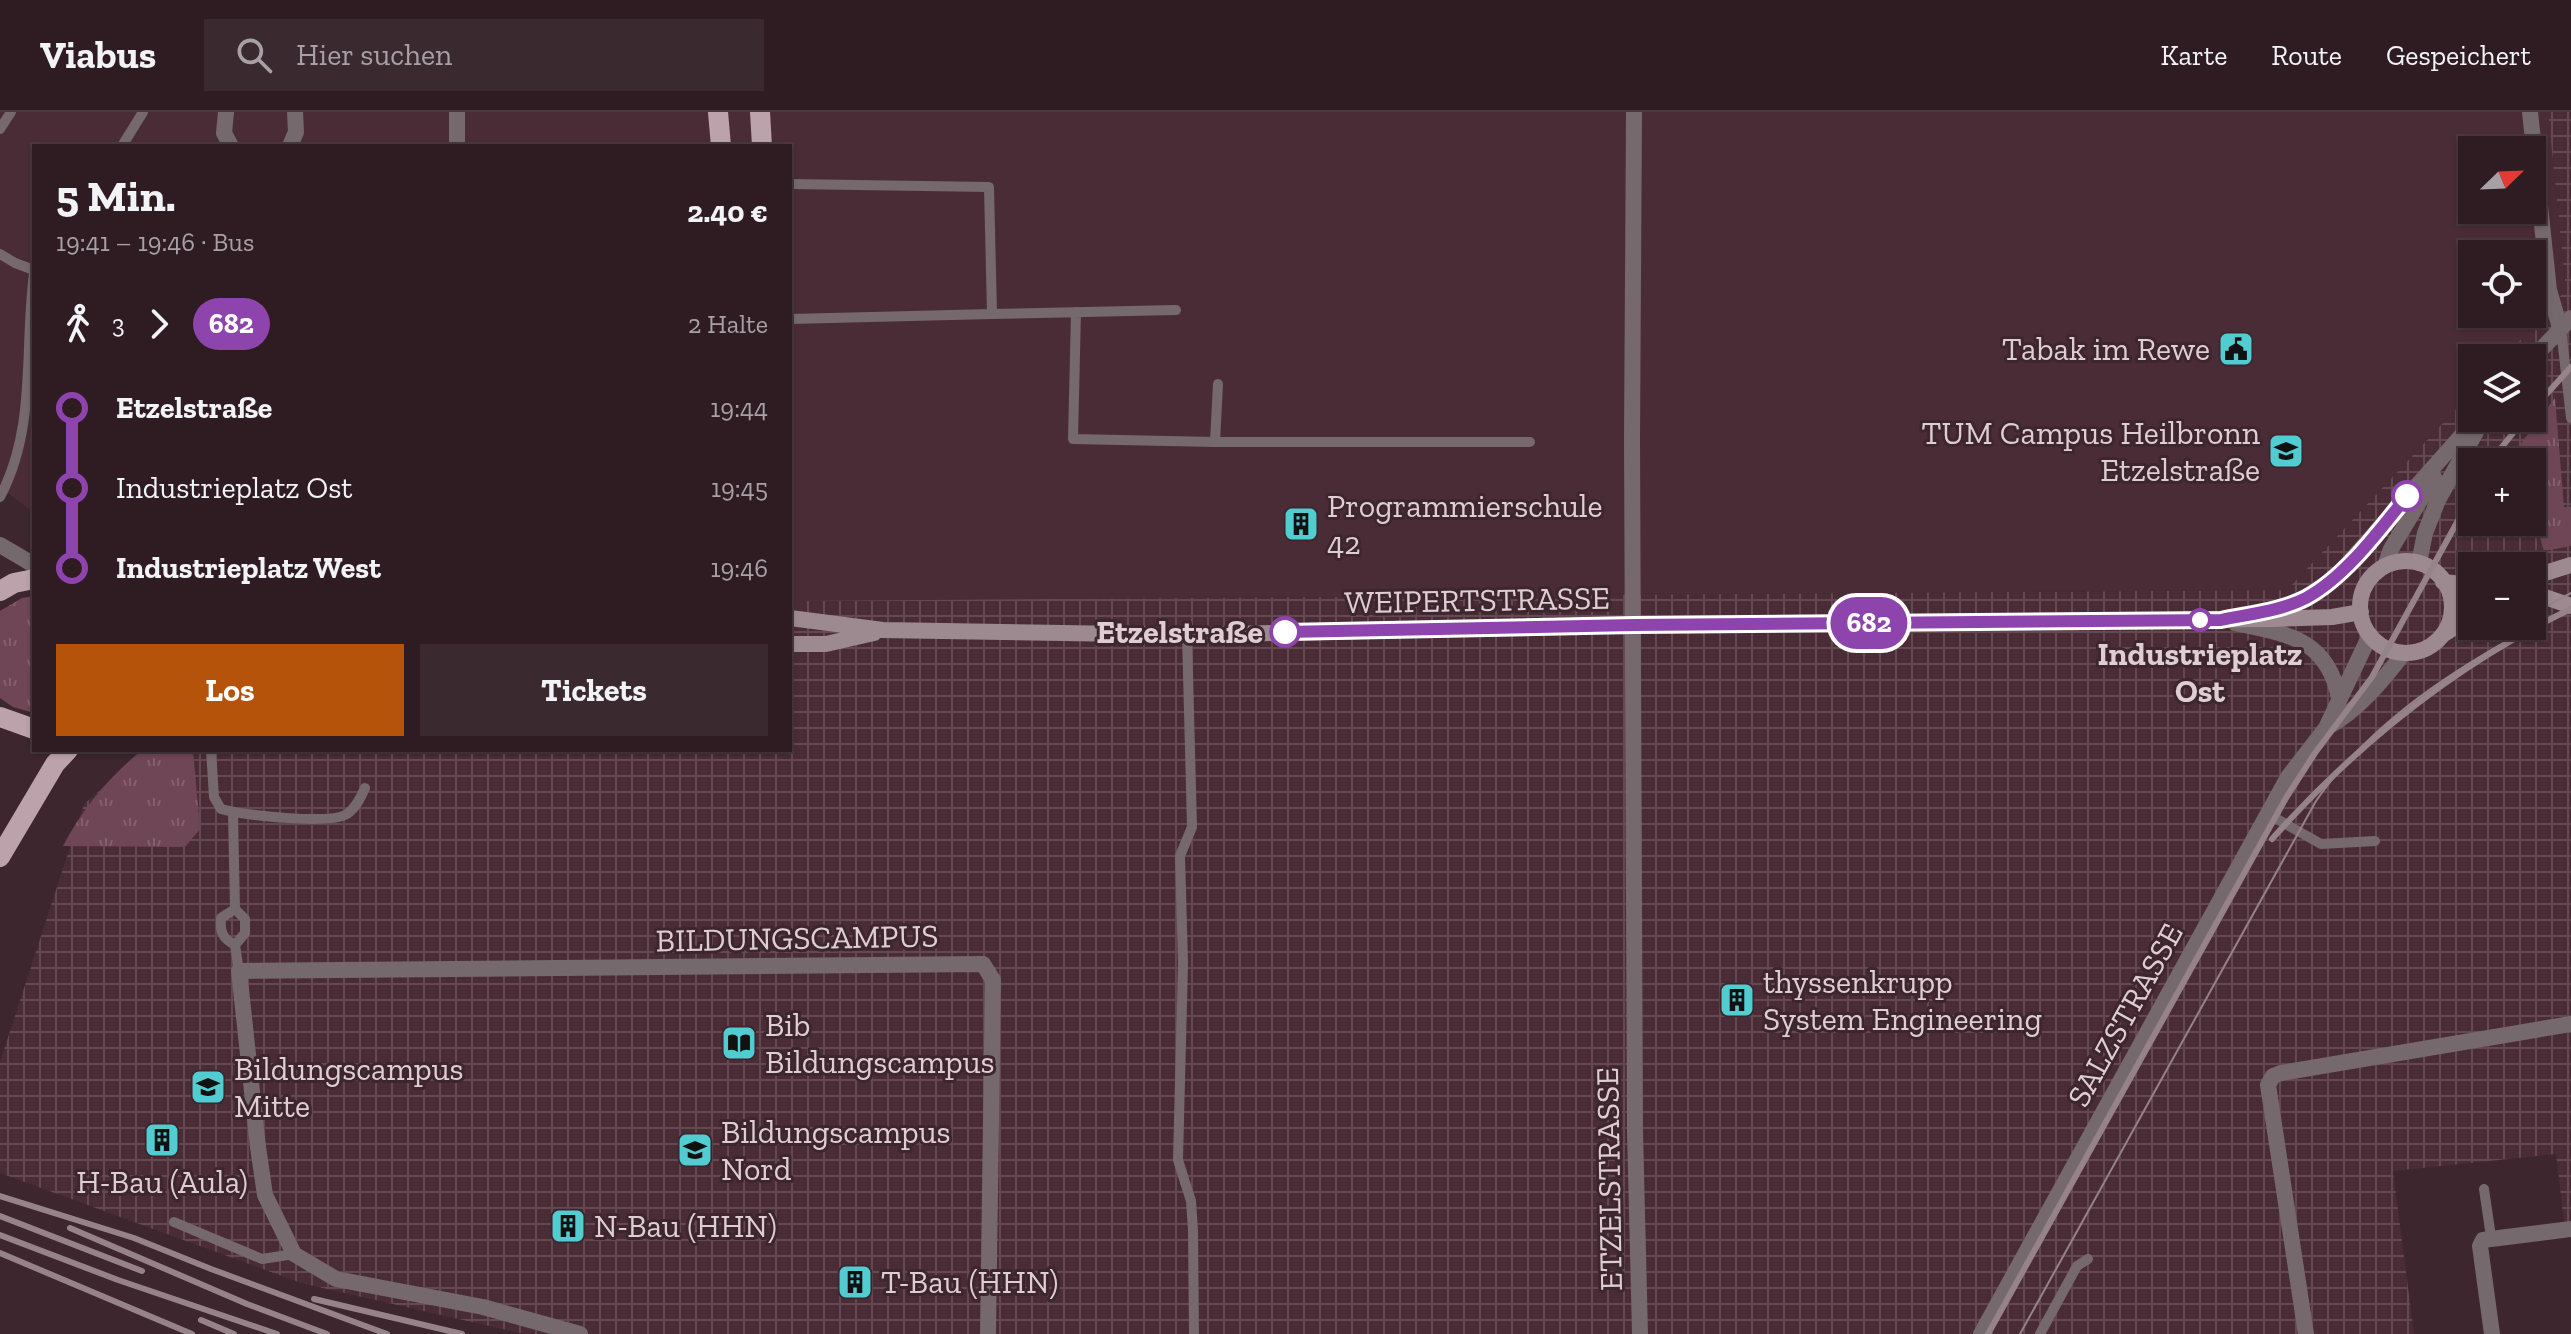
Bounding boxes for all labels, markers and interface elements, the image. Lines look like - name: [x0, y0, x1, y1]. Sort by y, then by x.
- search box: [204, 19, 764, 91]
- text: Viabus: [40, 32, 156, 78]
- icon: search: [232, 33, 276, 77]
- text: Hier suchen: [296, 37, 452, 73]
- text: Karte: [2161, 39, 2227, 72]
- text: Route: [2271, 39, 2342, 72]
- text: Gespeichert: [2386, 39, 2531, 72]
- north arrow: [2458, 136, 2546, 224]
- map controls: [2458, 136, 2546, 640]
- text: 5 Min.: [56, 169, 176, 222]
- text: 2.40 €: [687, 194, 768, 230]
- text: 19:41 – 19:46 · Bus: [56, 226, 254, 258]
- button: locate: [2458, 240, 2546, 328]
- icon: walk: [56, 302, 100, 346]
- icon: forward: [137, 302, 181, 346]
- text: 682: [209, 307, 254, 340]
- text: 3: [112, 308, 125, 340]
- text: 2 Halte: [688, 308, 768, 340]
- place label: Tabak im Rewe: [2002, 330, 2210, 368]
- public building icon: Tabak im Rewe: [2217, 330, 2255, 368]
- button: layers: [2458, 344, 2546, 432]
- text: Etzelstraße: [116, 390, 272, 426]
- text: 19:44: [710, 392, 768, 424]
- place label: TUM Campus Heilbronn Etzelstraße: [1922, 414, 2261, 489]
- school or university icon: TUM Campus Heilbronn Etzelstraße: [2267, 432, 2305, 470]
- button: +: [2458, 448, 2546, 536]
- text: Industrieplatz Ost: [116, 470, 353, 506]
- text: 19:45: [711, 472, 768, 504]
- unlabelled marker: [2392, 481, 2422, 511]
- place label: Programmierschule 42: [1327, 487, 1603, 562]
- building icon: Programmierschule 42: [1282, 505, 1320, 543]
- text: Industrieplatz West: [116, 550, 381, 586]
- text: 19:46: [711, 552, 768, 584]
- button: −: [2458, 552, 2546, 640]
- street label: WEIPERTSTRASSE: [1344, 579, 1610, 621]
- line badge: 682: [1823, 597, 1915, 649]
- text: 682: [1846, 606, 1892, 639]
- marker: Industrieplatz Ost: [2189, 609, 2211, 631]
- place label: Etzelstraße: [1096, 613, 1263, 651]
- marker: Etzelstraße: [1270, 617, 1300, 647]
- place label: Industrieplatz Ost: [2097, 635, 2303, 710]
- button: Los: [56, 644, 404, 736]
- button: Tickets: [420, 644, 768, 736]
- street label: BILDUNGSCAMPUS: [655, 917, 939, 959]
- street label: SALZSTRASSE: [2059, 917, 2191, 1113]
- place label: thyssenkrupp System Engineering: [1763, 963, 2042, 1038]
- building icon: thyssenkrupp System Engineering: [1718, 981, 1756, 1019]
- place label: Bib Bildungscampus: [765, 1006, 995, 1081]
- library icon: Bib Bildungscampus: [720, 1024, 758, 1062]
- place label: Bildungscampus Mitte: [234, 1050, 464, 1125]
- street label: ETZELSTRASSE: [1588, 1067, 1630, 1291]
- school or university icon: Bildungscampus Mitte: [189, 1068, 227, 1106]
- place label: Bildungscampus Nord: [721, 1113, 951, 1188]
- building icon: H-Bau (Aula): [143, 1121, 181, 1159]
- school or university icon: Bildungscampus Nord: [676, 1131, 714, 1169]
- place label: H-Bau (Aula): [76, 1163, 248, 1201]
- building icon: N-Bau (HHN): [549, 1207, 587, 1245]
- place label: N-Bau (HHN): [594, 1207, 777, 1245]
- building icon: T-Bau (HHN): [836, 1263, 874, 1301]
- place label: T-Bau (HHN): [881, 1263, 1058, 1301]

